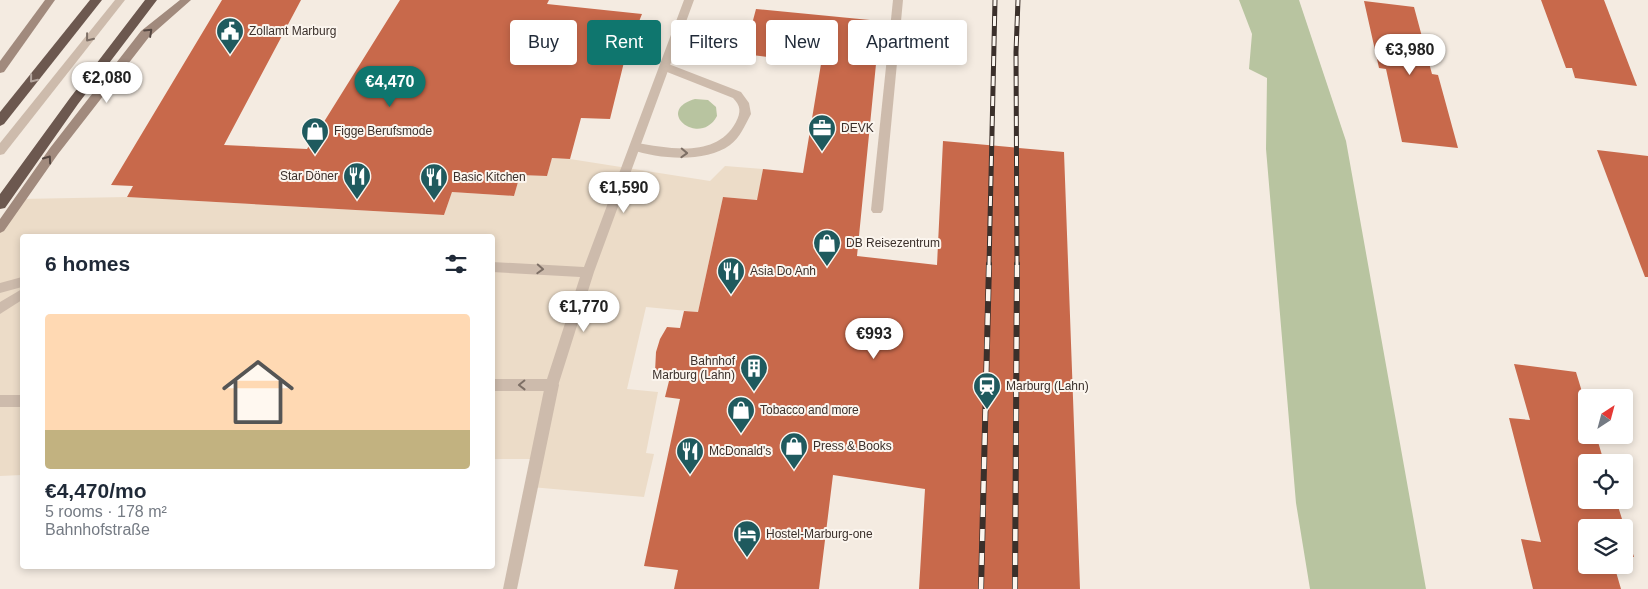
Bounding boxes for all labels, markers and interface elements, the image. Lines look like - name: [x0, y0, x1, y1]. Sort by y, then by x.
- public building icon: Zollamt Marburg: [215, 16, 245, 55]
- chip: Buy: [510, 20, 577, 65]
- chip: Rent: [587, 20, 661, 65]
- chip: Filters: [671, 20, 756, 65]
- chip: New: [766, 20, 838, 65]
- chip: Apartment: [848, 20, 967, 65]
- place label: Zollamt Marburg: [249, 24, 336, 38]
- one-way arrow: [143, 29, 152, 38]
- one-way arrow: [87, 32, 95, 41]
- pin: €3,980: [1369, 34, 1451, 76]
- text: €3,980: [1386, 41, 1434, 58]
- pin: €2,080: [66, 62, 148, 104]
- pin: €4,470: [349, 66, 431, 108]
- text: €2,080: [83, 69, 131, 86]
- one-way arrow: [30, 73, 38, 82]
- text: €4,470: [366, 73, 414, 90]
- office icon: DEVK: [807, 113, 837, 152]
- shop icon: Figge Berufsmode: [300, 116, 330, 155]
- place label: DEVK: [841, 121, 874, 135]
- place label: Figge Berufsmode: [334, 124, 432, 138]
- one-way arrow: [680, 148, 688, 158]
- one-way arrow: [42, 155, 51, 165]
- restaurant icon: Star Döner: [342, 161, 372, 200]
- restaurant icon: Basic Kitchen: [419, 162, 449, 201]
- place label: Star Döner: [280, 169, 338, 183]
- place label: Basic Kitchen: [453, 170, 526, 184]
- pin: €1,590: [583, 172, 665, 214]
- text: €1,590: [600, 179, 648, 196]
- shop icon: DB Reisezentrum: [812, 228, 842, 267]
- place label: DB Reisezentrum: [846, 236, 940, 250]
- icon: filters: [442, 250, 470, 278]
- text: 6 homes: [45, 252, 130, 275]
- restaurant icon: Asia Do Anh: [716, 256, 746, 295]
- one-way arrow: [537, 264, 545, 275]
- place label: Asia Do Anh: [750, 264, 816, 278]
- pin: €1,770: [543, 290, 625, 333]
- text: €1,770: [560, 298, 608, 315]
- pin: €993: [844, 318, 904, 360]
- text: €993: [856, 325, 892, 342]
- icon: home: [213, 347, 303, 437]
- building icon: Bahnhof Marburg (Lahn): [739, 353, 769, 392]
- place label: Bahnhof Marburg (Lahn): [652, 354, 736, 382]
- station icon: Marburg (Lahn): [972, 371, 1002, 410]
- place label: Marburg (Lahn): [1006, 379, 1089, 393]
- one-way arrow: [518, 380, 526, 390]
- north arrow: [1578, 389, 1632, 444]
- map controls: [1578, 389, 1633, 574]
- shop icon: Tobacco and more: [726, 395, 756, 434]
- place label: Tobacco and more: [760, 403, 859, 417]
- shop icon: Press & Books: [779, 431, 809, 470]
- restaurant icon: McDonald's: [675, 436, 705, 475]
- place label: Press & Books: [813, 439, 892, 453]
- place label: McDonald's: [709, 444, 771, 458]
- button: locate: [1578, 454, 1633, 509]
- text: €4,470/mo: [45, 479, 147, 502]
- text: 5 rooms · 178 m²: [45, 503, 167, 520]
- hotel icon: Hostel-Marburg-one: [732, 519, 762, 558]
- button: layers: [1578, 519, 1633, 574]
- text: Bahnhofstraße: [45, 521, 150, 538]
- place label: Hostel-Marburg-one: [766, 527, 873, 541]

